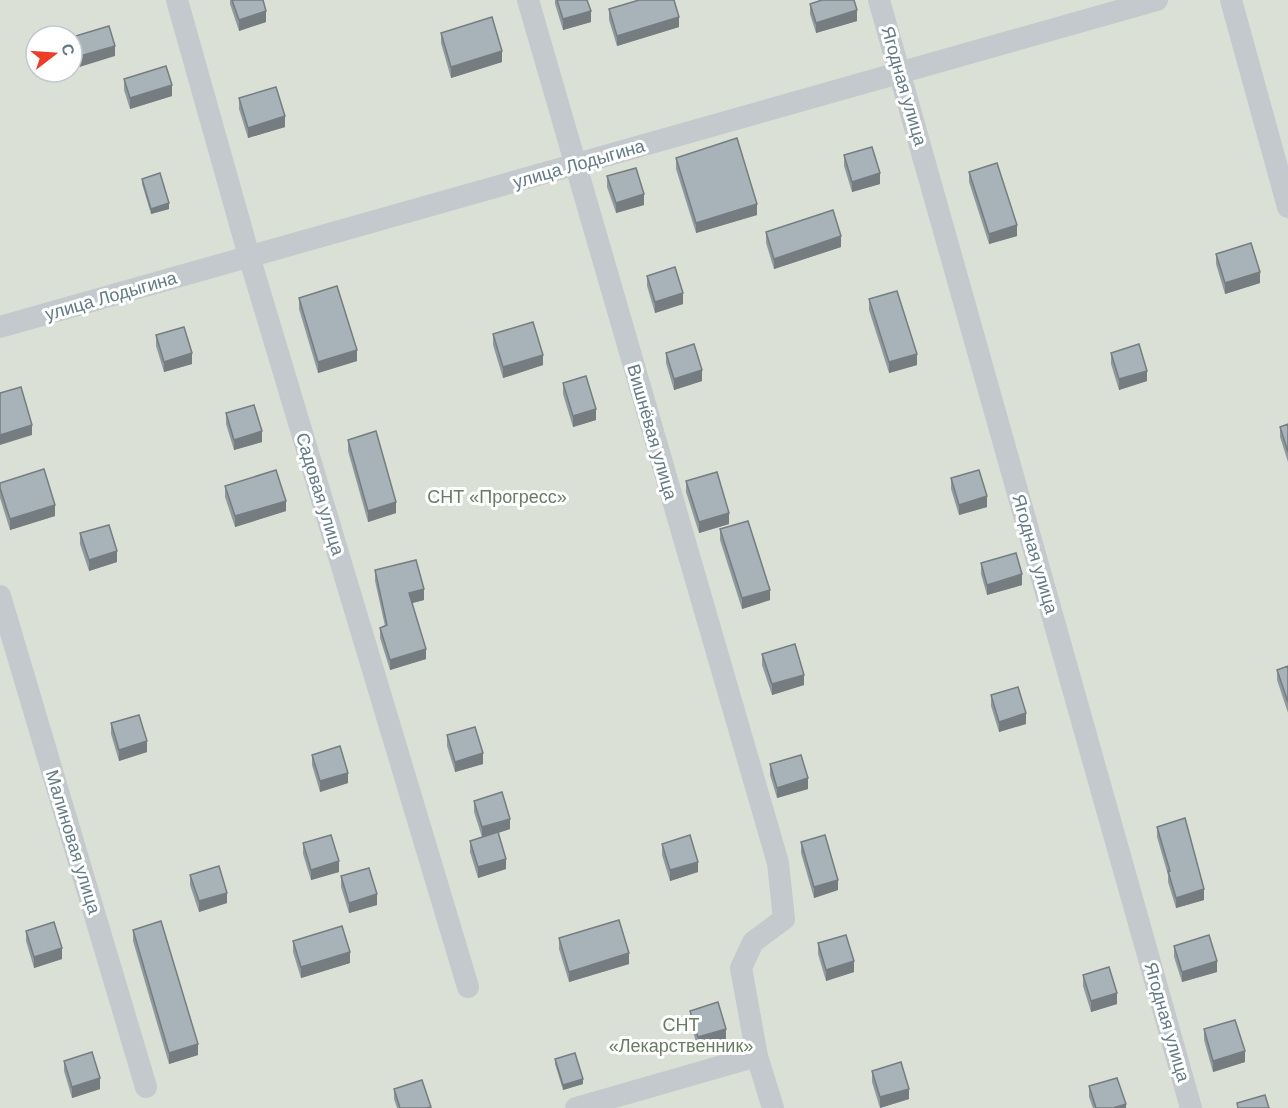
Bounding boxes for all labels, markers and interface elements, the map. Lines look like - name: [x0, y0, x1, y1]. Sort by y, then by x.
- north arrow: [24, 24, 84, 84]
- street label: Ягодная улица: [877, 24, 931, 149]
- text: С: [58, 42, 78, 58]
- street label: улица Лодыгина: [511, 135, 648, 192]
- street label: улица Лодыгина: [43, 267, 180, 324]
- street label: Вишнёвая улица: [623, 362, 681, 503]
- street label: Садовая улица: [292, 430, 348, 559]
- park label: СНТ «Прогресс»: [427, 487, 567, 507]
- street label: Ягодная улица: [1008, 492, 1062, 617]
- street label: Малиновая улица: [42, 768, 105, 917]
- street label: Ягодная улица: [1140, 960, 1194, 1085]
- park label: СНТ «Лекарственник»: [609, 1015, 753, 1056]

